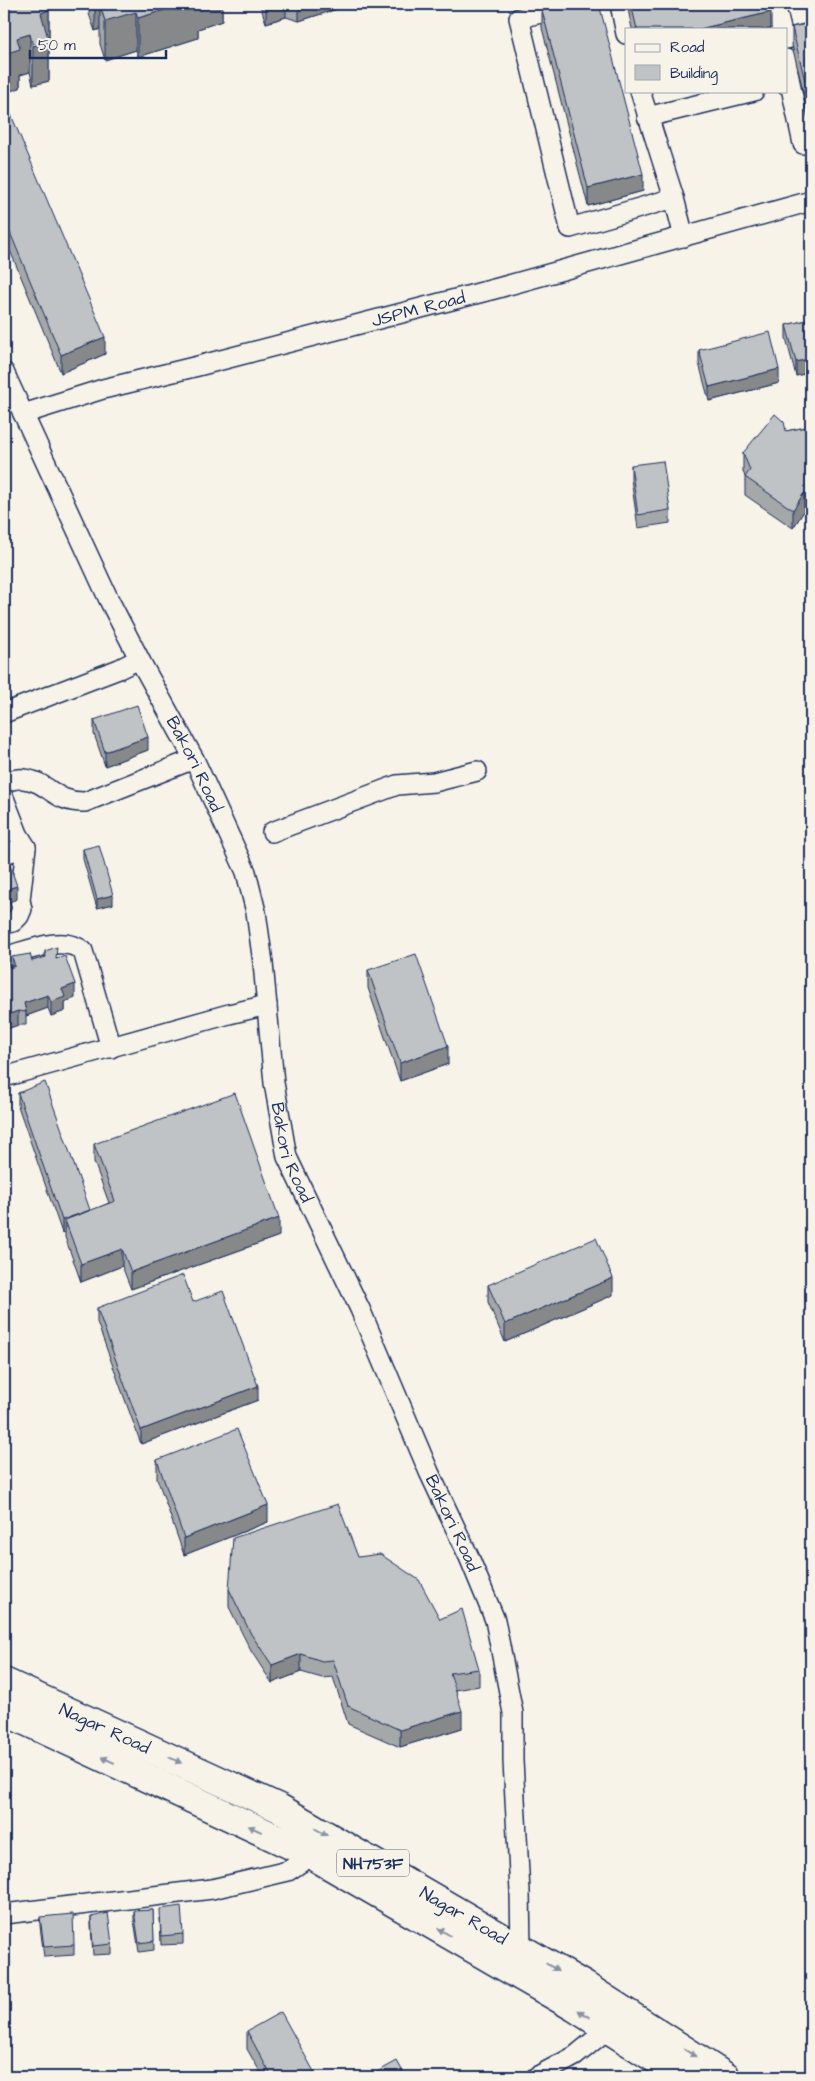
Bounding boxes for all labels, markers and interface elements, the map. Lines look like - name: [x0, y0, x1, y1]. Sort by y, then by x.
- scale bar: [30, 28, 166, 60]
- legend: [625, 28, 788, 92]
- text: 50 m: [38, 35, 76, 56]
- text: Road: [670, 37, 705, 58]
- text: Building: [670, 63, 718, 85]
- street label: JSPM Road: [369, 285, 468, 333]
- street label: Bakori Road: [160, 712, 229, 816]
- street label: Bakori Road: [265, 1100, 319, 1207]
- street label: Bakori Road: [419, 1471, 486, 1575]
- street label: Nagar Road: [55, 1697, 154, 1760]
- one-way arrow: [101, 1755, 115, 1763]
- one-way arrow: [168, 1757, 182, 1765]
- one-way arrow: [248, 1825, 262, 1833]
- one-way arrow: [314, 1828, 327, 1837]
- road number: NH753F: [337, 1850, 409, 1876]
- street label: Nagar Road: [415, 1880, 512, 1951]
- one-way arrow: [437, 1927, 450, 1936]
- one-way arrow: [545, 1963, 558, 1972]
- one-way arrow: [577, 2009, 590, 2018]
- one-way arrow: [683, 2048, 696, 2057]

